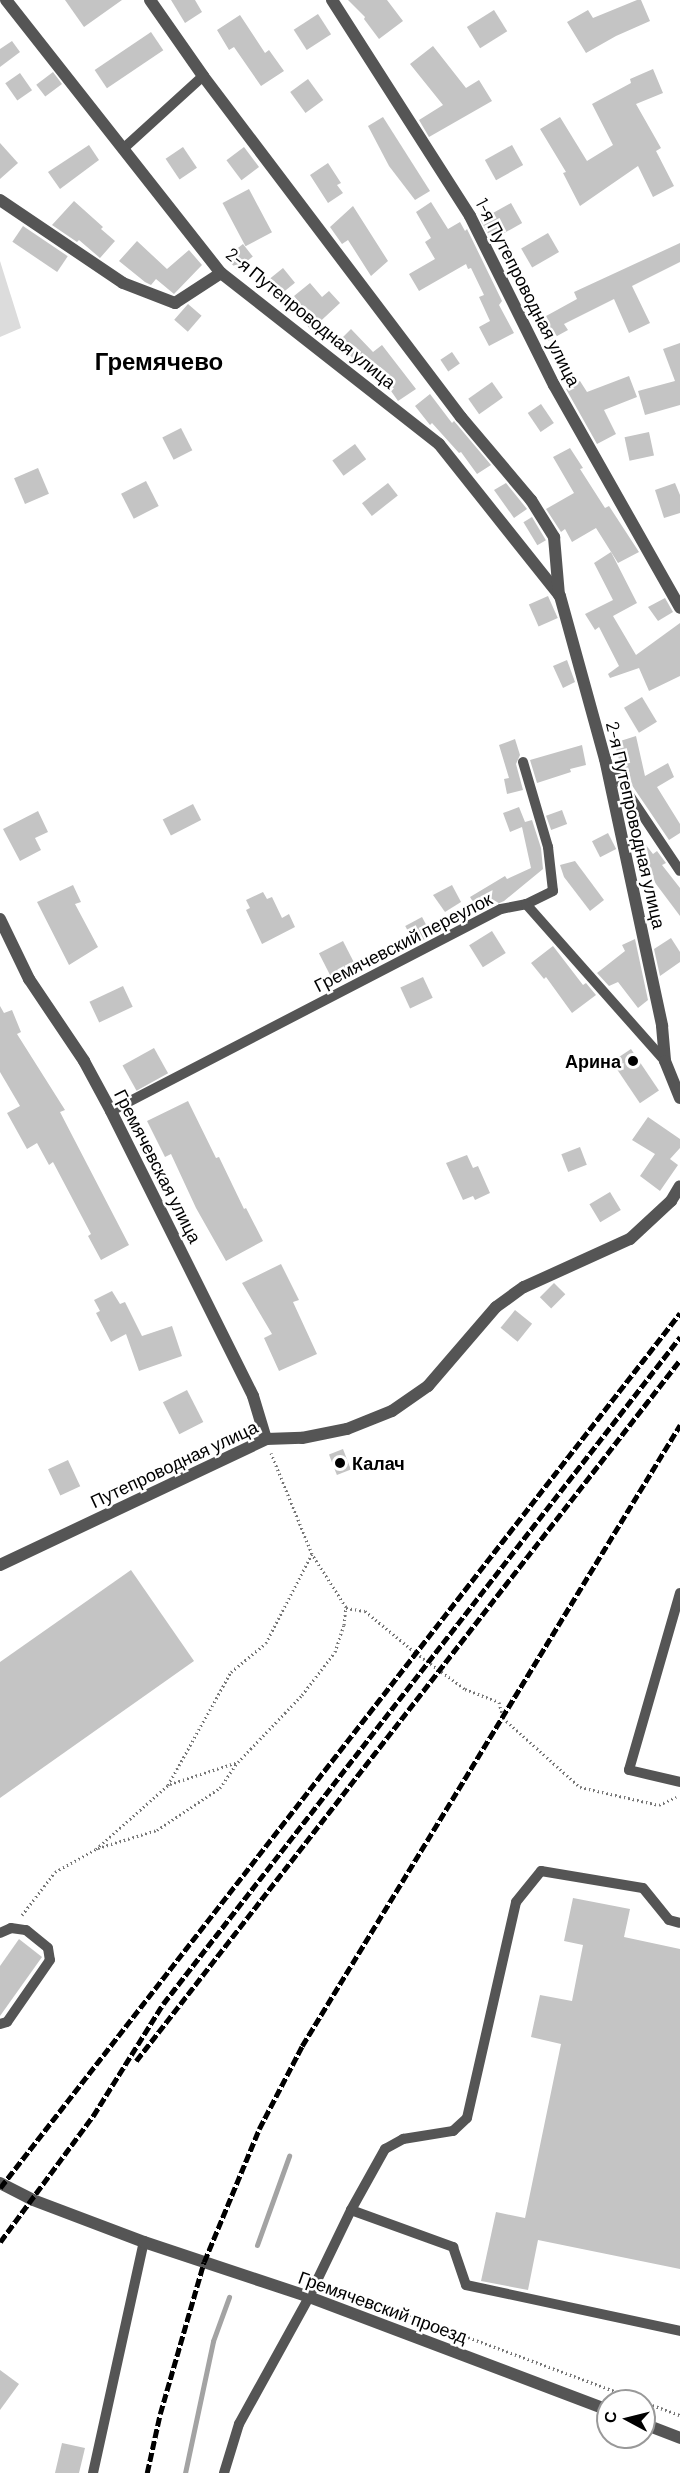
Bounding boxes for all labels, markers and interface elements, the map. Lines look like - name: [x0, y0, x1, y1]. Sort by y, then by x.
- street label: 1-я Путепроводная улица: [471, 194, 585, 390]
- street label: 2-я Путепроводная улица: [222, 243, 400, 393]
- district label: Гремячево: [95, 347, 223, 375]
- street label: 2-я Путепроводная улица: [602, 719, 670, 931]
- street label: Гремячевский переулок: [310, 888, 496, 996]
- place label: Арина: [565, 1050, 621, 1072]
- marker: Арина: [626, 1054, 640, 1068]
- street label: Гремячевская улица: [110, 1085, 206, 1247]
- street label: Путепроводная улица: [87, 1416, 261, 1512]
- place label: Калач: [352, 1452, 405, 1474]
- marker: Калач: [333, 1456, 347, 1470]
- street label: Гремячевский проезд: [296, 2266, 470, 2348]
- north arrow: [596, 2389, 656, 2449]
- text: С: [599, 2410, 620, 2424]

